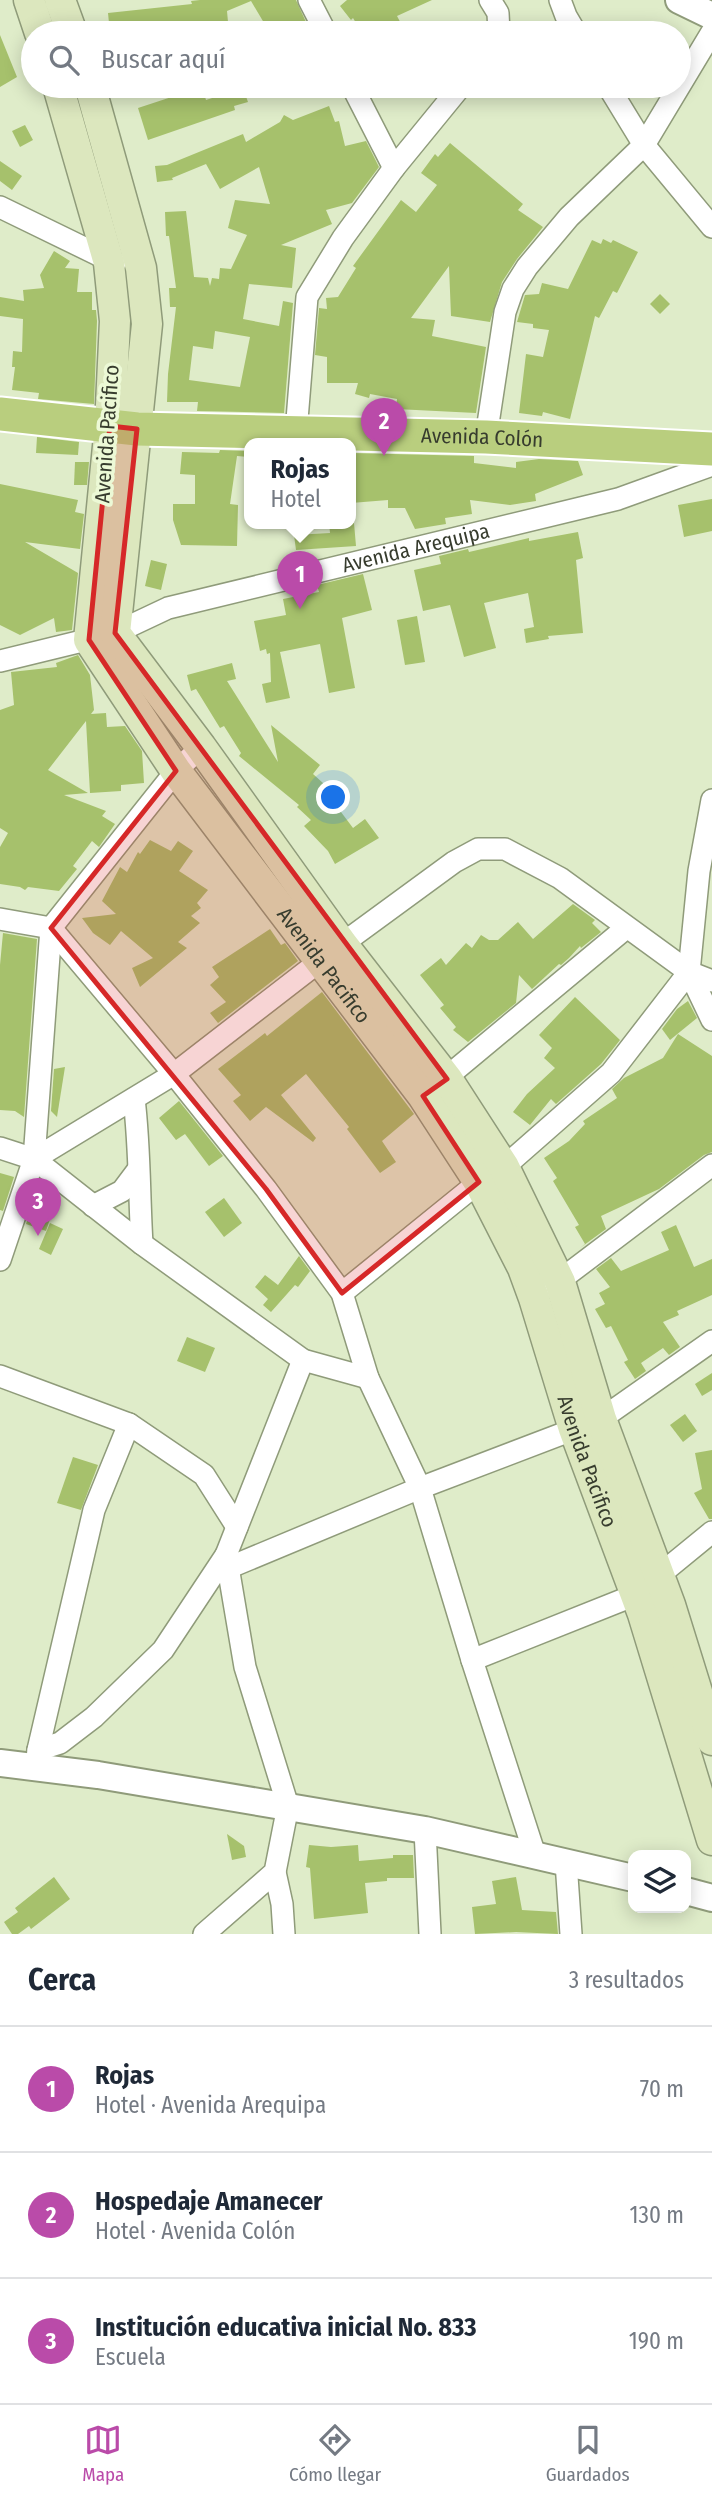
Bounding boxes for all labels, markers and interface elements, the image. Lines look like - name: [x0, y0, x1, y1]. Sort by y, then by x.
- search box: [21, 21, 691, 98]
- icon: search: [45, 41, 83, 79]
- text: Buscar aquí: [101, 44, 226, 75]
- street label: Avenida Pacifico: [89, 364, 125, 504]
- pin: 2: [361, 398, 407, 456]
- street label: Avenida Colón: [421, 423, 544, 453]
- popup: [244, 438, 356, 529]
- text: Rojas: [270, 454, 330, 485]
- text: Hotel: [270, 485, 321, 513]
- street label: Avenida Arequipa: [340, 518, 492, 578]
- pin: 1: [277, 551, 323, 609]
- your location: [316, 780, 350, 814]
- street label: Avenida Pacifico: [271, 902, 376, 1028]
- pin: 3: [15, 1178, 61, 1236]
- street label: Avenida Pacifico: [551, 1392, 623, 1531]
- map controls: [628, 1850, 691, 1913]
- button: layers: [628, 1850, 691, 1913]
- text: Cerca: [28, 1962, 96, 1998]
- text: 3 resultados: [569, 1966, 684, 1994]
- text: Rojas: [95, 2060, 154, 2091]
- text: 1: [46, 2075, 56, 2103]
- text: 70 m: [640, 2075, 684, 2103]
- text: Hotel · Avenida Arequipa: [95, 2091, 326, 2119]
- text: Hospedaje Amanecer: [95, 2186, 323, 2217]
- text: 2: [46, 2201, 56, 2229]
- text: 130 m: [630, 2201, 684, 2229]
- text: Hotel · Avenida Colón: [95, 2217, 295, 2245]
- text: Institución educativa inicial No. 833: [95, 2312, 477, 2343]
- text: 3: [46, 2327, 56, 2355]
- text: 190 m: [629, 2327, 684, 2355]
- text: Escuela: [95, 2343, 166, 2371]
- tab: Mapa: [82, 2421, 124, 2486]
- tab: Cómo llegar: [289, 2421, 381, 2486]
- tab: Guardados: [546, 2421, 630, 2486]

